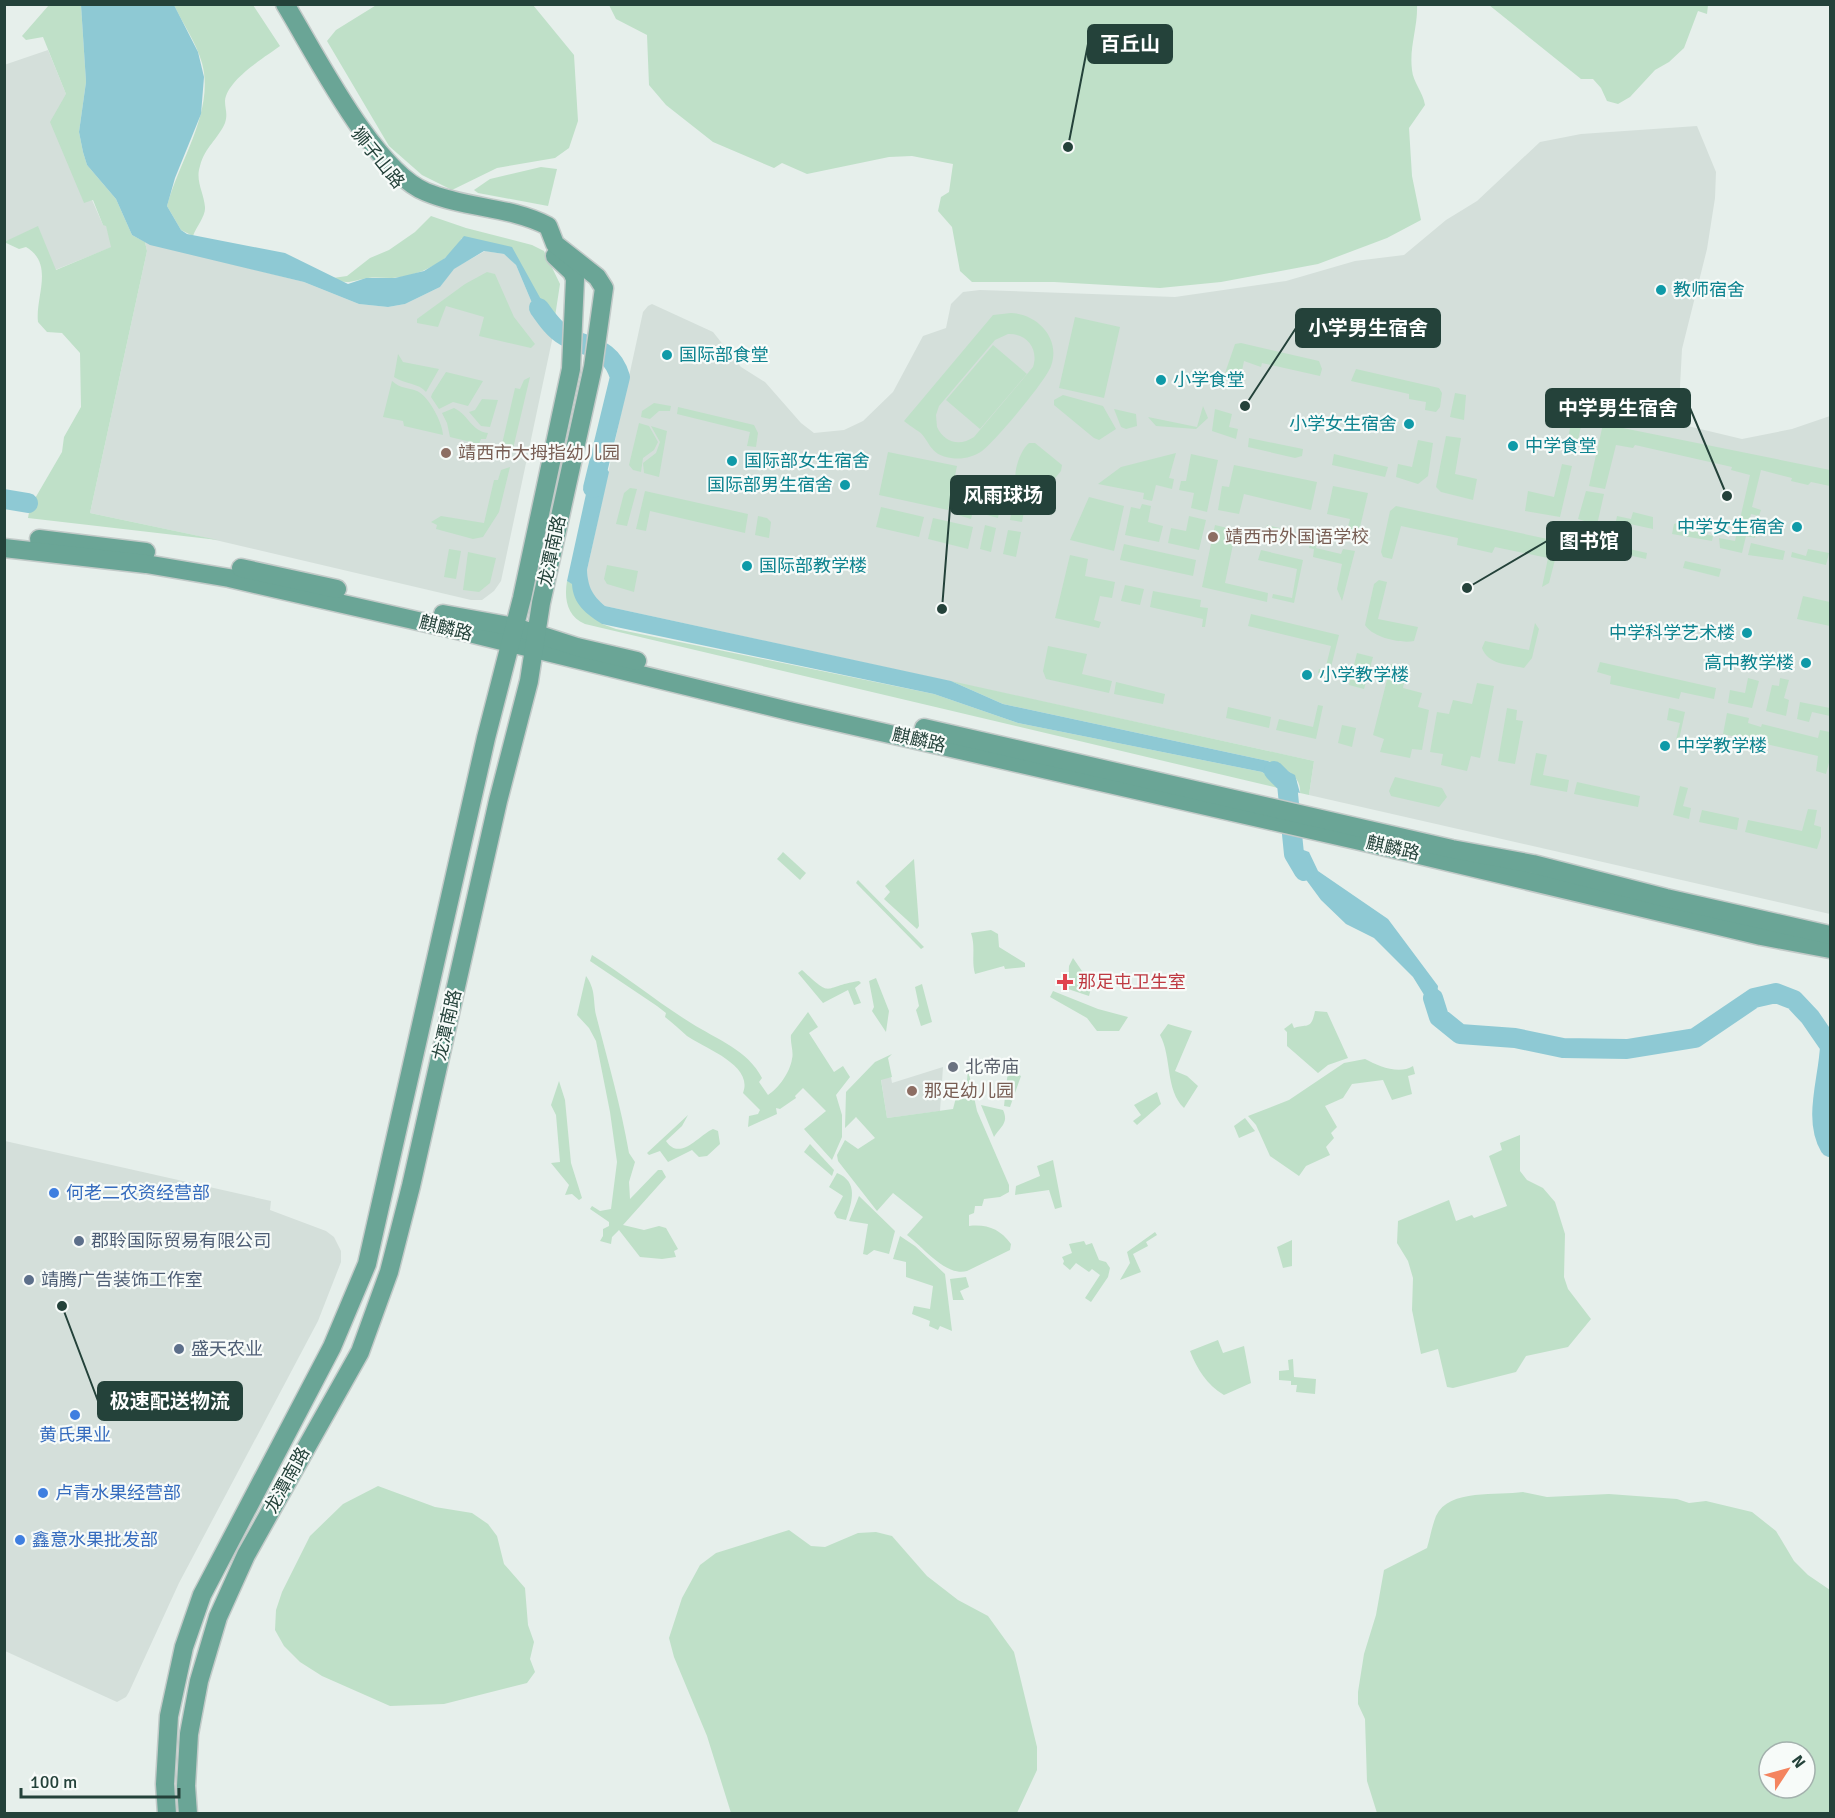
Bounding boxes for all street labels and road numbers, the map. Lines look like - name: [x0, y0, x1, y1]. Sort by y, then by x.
- street label: 狮子山路: [347, 123, 409, 193]
- street label: 龙潭南路: [534, 513, 570, 589]
- street label: 麒麟路: [417, 611, 475, 645]
- street label: 麒麟路: [890, 723, 948, 757]
- street label: 麒麟路: [1364, 831, 1422, 865]
- street label: 龙潭南路: [428, 987, 466, 1063]
- street label: 龙潭南路: [260, 1443, 314, 1517]

